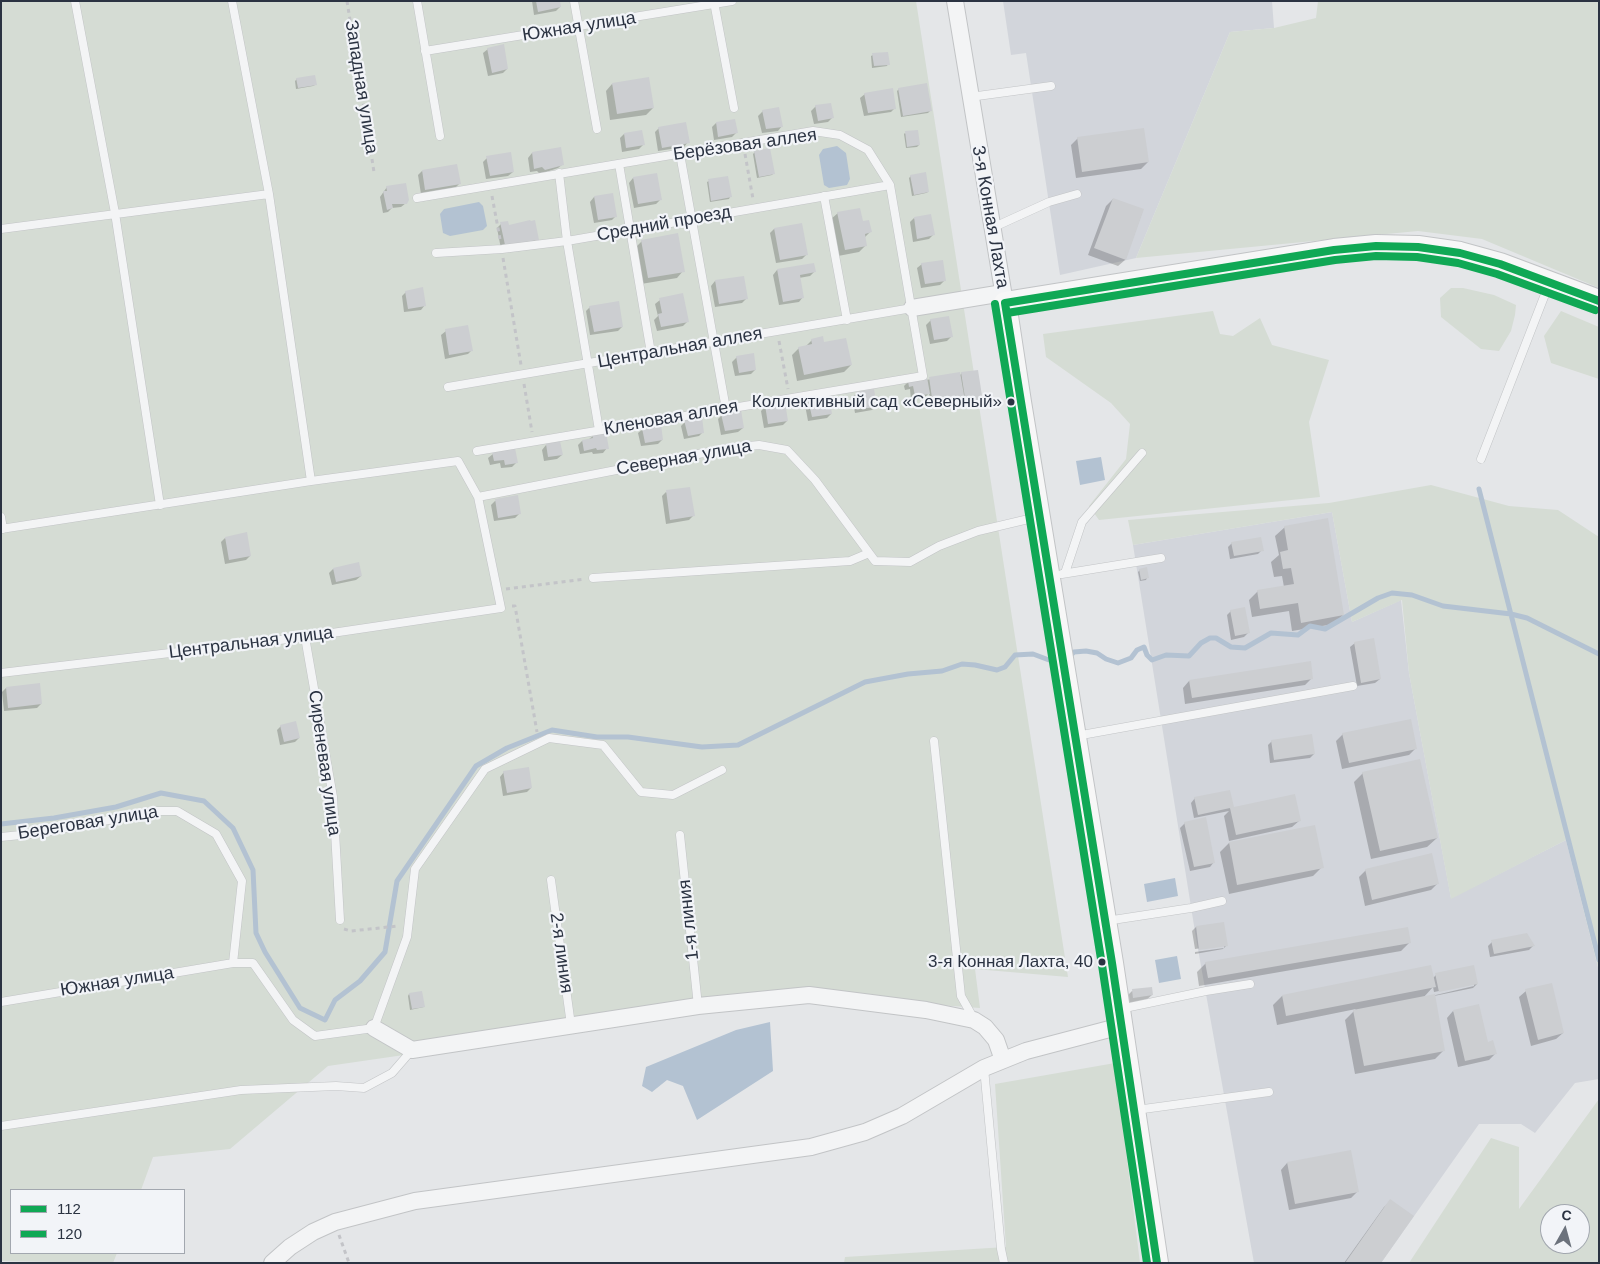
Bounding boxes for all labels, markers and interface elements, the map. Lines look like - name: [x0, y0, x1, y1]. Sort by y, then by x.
- street label: Южная улица: [521, 7, 637, 47]
- street label: Западная улица: [340, 18, 382, 156]
- street label: Берёзовая аллея: [672, 124, 818, 166]
- street label: 3-я Конная Лахта: [967, 144, 1013, 290]
- street label: Средний проезд: [595, 202, 733, 246]
- street label: Центральная аллея: [596, 323, 764, 373]
- place label: Коллективный сад «Северный»: [752, 392, 1002, 412]
- street label: Кленовая аллея: [602, 396, 740, 440]
- marker: Коллективный сад «Северный»: [1006, 397, 1016, 407]
- street label: Северная улица: [615, 436, 753, 480]
- street label: Центральная улица: [168, 622, 334, 664]
- street label: Сиреневая улица: [303, 689, 345, 837]
- street label: Береговая улица: [16, 801, 160, 845]
- street label: 1-я линия: [674, 879, 704, 961]
- street label: 2-я линия: [545, 911, 577, 995]
- place label: 3-я Конная Лахта, 40: [928, 952, 1093, 972]
- marker: 3-я Конная Лахта, 40: [1097, 957, 1107, 967]
- street label: Южная улица: [59, 962, 175, 1002]
- legend: [10, 1189, 185, 1254]
- text: 112: [57, 1200, 81, 1217]
- north arrow: [1540, 1204, 1590, 1254]
- text: С: [1561, 1207, 1573, 1224]
- text: 120: [57, 1225, 82, 1242]

